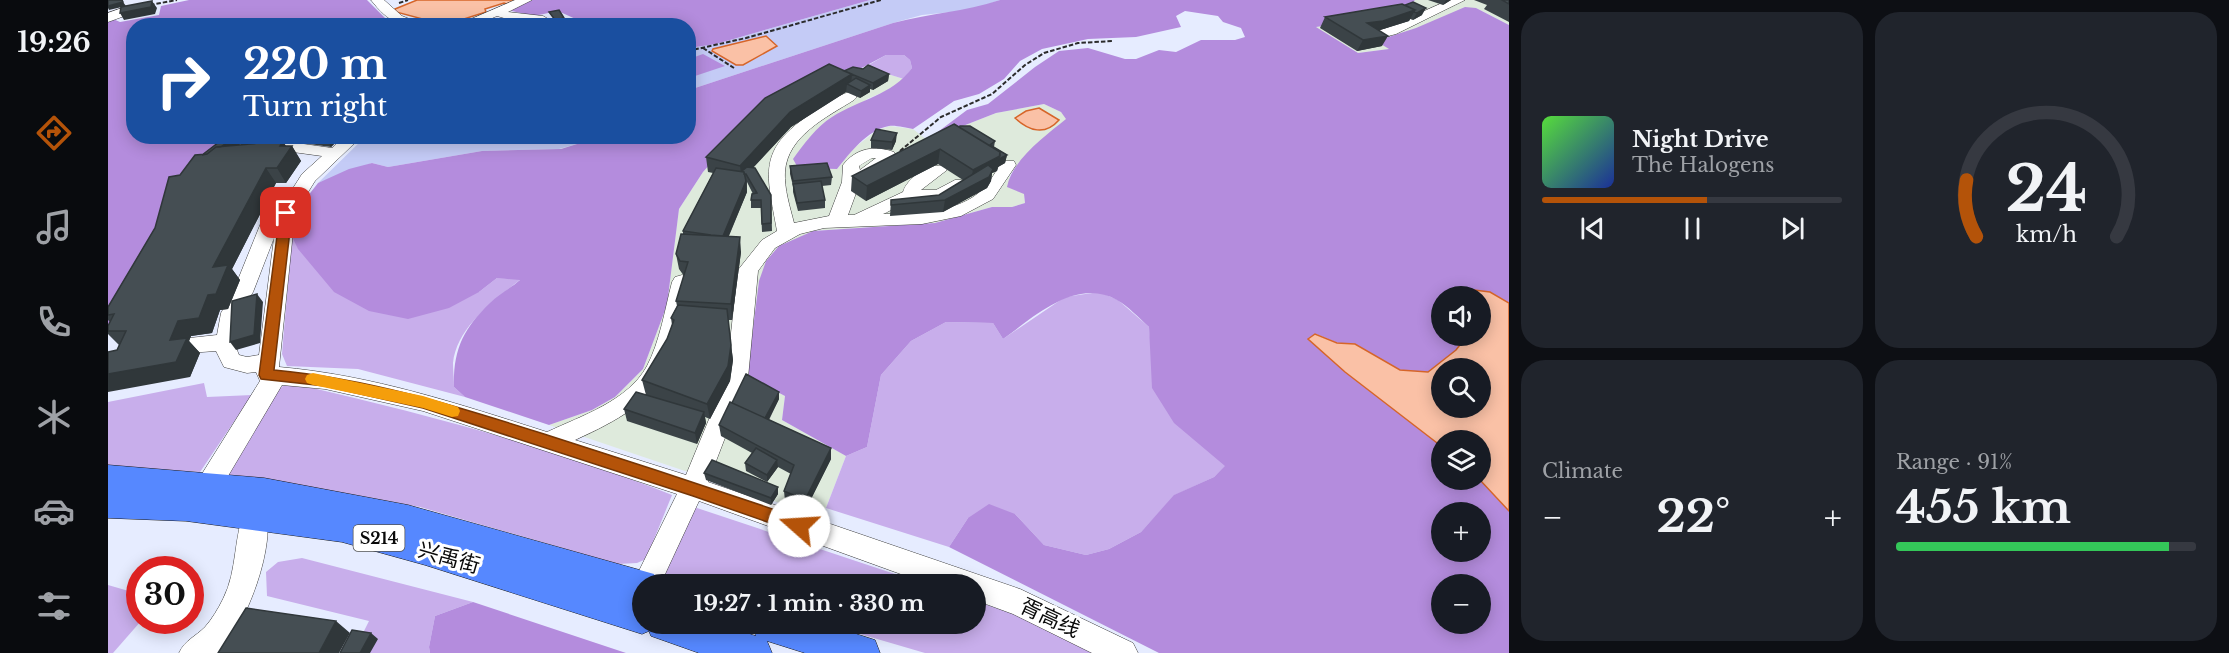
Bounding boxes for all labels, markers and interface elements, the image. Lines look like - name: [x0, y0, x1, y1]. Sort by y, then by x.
- text: 19:26: [17, 26, 91, 59]
- text: 220 m: [243, 38, 387, 90]
- icon: right: [144, 42, 222, 120]
- text: Turn right: [243, 90, 387, 123]
- icon: directions: [33, 112, 75, 154]
- text: Night Drive: [1632, 126, 1769, 153]
- text: 24: [2005, 150, 2087, 228]
- text: The Halogens: [1632, 153, 1774, 177]
- pin: [260, 187, 311, 238]
- icon: arrive: [269, 196, 302, 229]
- icon: music: [33, 206, 75, 248]
- icon: previous: [1576, 212, 1609, 245]
- icon: pause: [1676, 212, 1709, 245]
- icon: next: [1776, 212, 1809, 245]
- text: km/h: [2016, 222, 2077, 249]
- map controls: [1431, 286, 1491, 634]
- button: sound: [1431, 286, 1491, 346]
- icon: phone: [33, 301, 75, 343]
- button: search: [1431, 358, 1491, 418]
- icon: climate: [33, 396, 75, 438]
- button: layers: [1431, 430, 1491, 490]
- text: Range · 91%: [1896, 450, 2012, 474]
- text: Climate: [1542, 459, 1623, 483]
- text: 455 km: [1896, 479, 2071, 535]
- text: 22°: [1657, 488, 1730, 544]
- icon: car: [33, 490, 75, 532]
- position arrow: [767, 494, 831, 558]
- text: −: [1542, 497, 1563, 538]
- text: +: [1824, 497, 1842, 538]
- button: +: [1431, 502, 1491, 562]
- road number: S214: [354, 525, 404, 551]
- street label: 兴禹街: [415, 537, 483, 579]
- speed limit sign: 30: [126, 556, 204, 634]
- button: −: [1431, 574, 1491, 634]
- icon: filters: [33, 585, 75, 627]
- text: 19:27 · 1 min · 330 m: [694, 590, 924, 617]
- street label: 胥高线: [1016, 593, 1084, 643]

